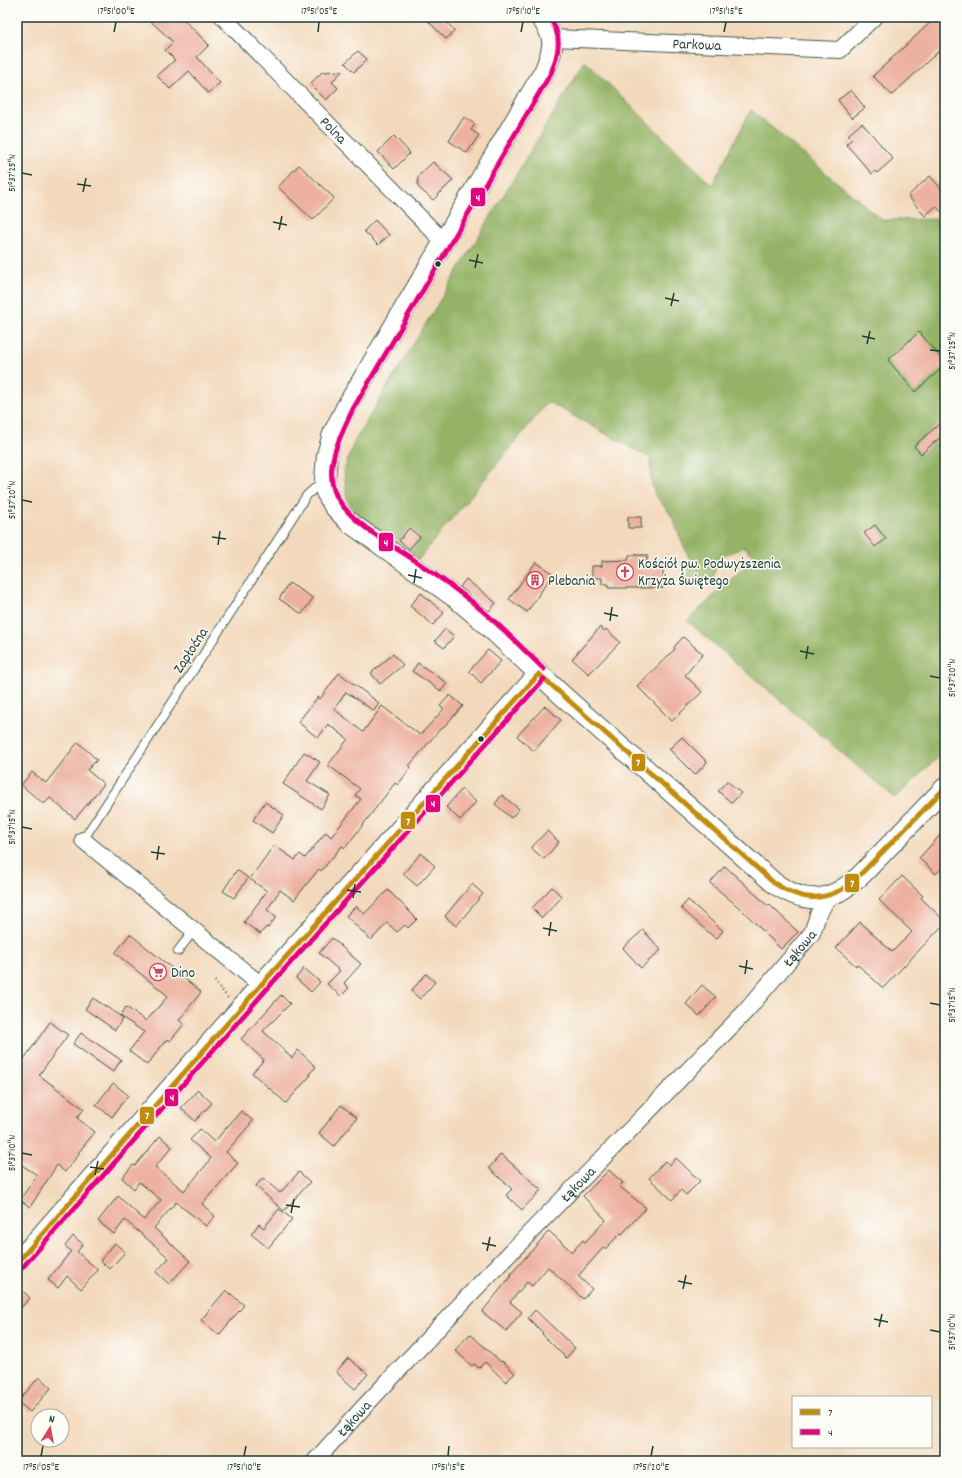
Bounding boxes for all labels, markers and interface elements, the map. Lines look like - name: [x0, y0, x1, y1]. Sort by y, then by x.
- text: 17°51'00"E: [97, 5, 135, 19]
- text: 17°51'05"E: [301, 5, 338, 19]
- text: 17°51'10"E: [506, 5, 540, 19]
- text: 17°51'15"E: [710, 5, 743, 19]
- street label: Parkowa: [672, 34, 723, 58]
- street label: Polna: [314, 112, 352, 151]
- text: 51°37'25"N: [6, 154, 20, 192]
- line badge: 4: [470, 187, 486, 207]
- text: 4: [476, 191, 480, 207]
- unlabelled marker: [433, 259, 443, 269]
- text: 51°37'25"N: [946, 332, 960, 370]
- text: 51°37'20"N: [6, 481, 20, 519]
- line badge: 4: [378, 532, 394, 552]
- text: 4: [384, 536, 388, 552]
- place label: Kościół pw. Podwyższenia Krzyża Świętego: [638, 554, 782, 593]
- church icon: Kościół pw. Podwyższenia Krzyża Świętego: [615, 562, 635, 582]
- building icon: Plebania: [525, 570, 545, 590]
- place label: Plebania: [548, 571, 596, 593]
- street label: Zapłoćna: [169, 623, 215, 678]
- text: 51°37'20"N: [946, 659, 960, 697]
- unlabelled marker: [476, 734, 486, 744]
- line badge: 7: [631, 753, 646, 772]
- text: 7: [636, 756, 641, 772]
- line badge: 4: [425, 794, 441, 813]
- text: 4: [431, 797, 435, 813]
- text: 51°37'15"N: [6, 809, 20, 845]
- line badge: 7: [400, 811, 416, 830]
- text: 7: [406, 815, 411, 831]
- line badge: 7: [844, 873, 860, 893]
- text: 7: [850, 877, 855, 893]
- street label: Łąkowa: [778, 925, 824, 973]
- supermarket icon: Dino: [148, 962, 168, 982]
- place label: Dino: [171, 963, 195, 985]
- text: 51°37'15"N: [946, 987, 960, 1023]
- line badge: 4: [164, 1088, 179, 1107]
- text: 4: [170, 1091, 174, 1107]
- line badge: 7: [139, 1106, 155, 1125]
- text: 7: [145, 1109, 150, 1125]
- text: 51°37'10"N: [6, 1135, 20, 1171]
- street label: Łąkowa: [556, 1161, 603, 1209]
- text: 51°37'10"N: [946, 1314, 960, 1350]
- street label: Łąkowa: [332, 1395, 378, 1443]
- legend: [792, 1396, 932, 1448]
- text: 7: [828, 1405, 833, 1422]
- north arrow: [30, 1408, 70, 1448]
- text: N: [47, 1412, 56, 1429]
- text: 4: [828, 1425, 833, 1442]
- text: 17°51'05"E: [23, 1461, 60, 1475]
- text: 17°51'10"E: [227, 1461, 261, 1475]
- text: 17°51'15"E: [432, 1461, 465, 1475]
- text: 17°51'20"E: [633, 1461, 669, 1475]

